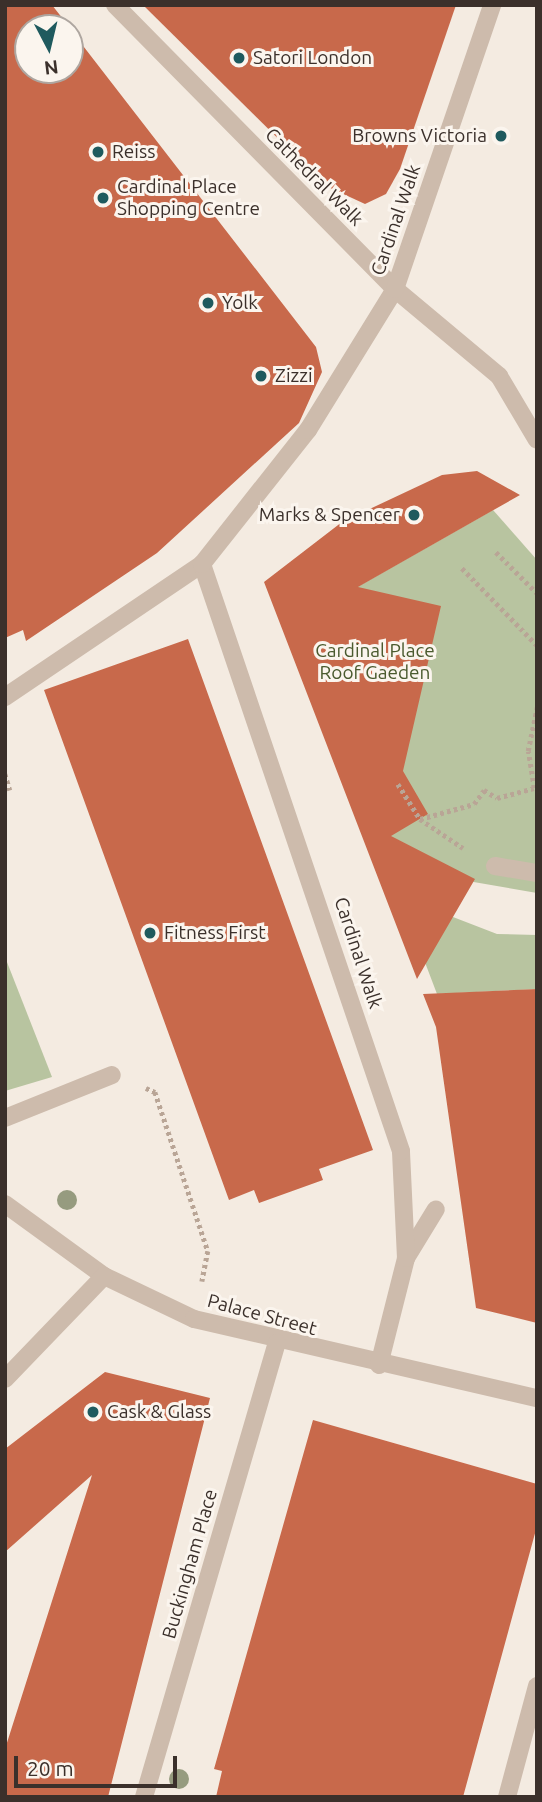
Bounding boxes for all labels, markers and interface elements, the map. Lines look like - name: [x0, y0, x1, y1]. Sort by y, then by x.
- north arrow: [14, 14, 84, 84]
- place label: Satori London: [253, 47, 372, 69]
- marker: Satori London: [231, 50, 247, 66]
- text: N: [43, 56, 60, 80]
- street label: Cathedral Walk: [260, 123, 368, 231]
- place label: Browns Victoria: [352, 125, 487, 147]
- marker: Browns Victoria: [493, 128, 509, 144]
- place label: Reiss: [112, 141, 155, 163]
- marker: Reiss: [90, 144, 106, 160]
- street label: Cardinal Walk: [366, 162, 426, 278]
- place label: Cardinal Place Shopping Centre: [117, 176, 260, 220]
- marker: Cardinal Place Shopping Centre: [95, 190, 111, 206]
- place label: Yolk: [222, 292, 258, 314]
- marker: Yolk: [200, 295, 216, 311]
- place label: Zizzi: [275, 365, 313, 387]
- marker: Zizzi: [253, 368, 269, 384]
- place label: Marks & Spencer: [259, 504, 400, 526]
- marker: Marks & Spencer: [406, 507, 422, 523]
- park label: Cardinal Place Roof Gaeden: [315, 640, 435, 684]
- street label: Cardinal Walk: [329, 894, 387, 1012]
- place label: Fitness First: [164, 922, 266, 944]
- marker: Fitness First: [142, 925, 158, 941]
- street label: Palace Street: [205, 1289, 319, 1341]
- place label: Cask & Glass: [107, 1401, 211, 1423]
- marker: Cask & Glass: [85, 1404, 101, 1420]
- street label: Buckingham Place: [158, 1487, 222, 1641]
- scale bar: [18, 1742, 180, 1786]
- text: 20 m: [27, 1756, 74, 1780]

